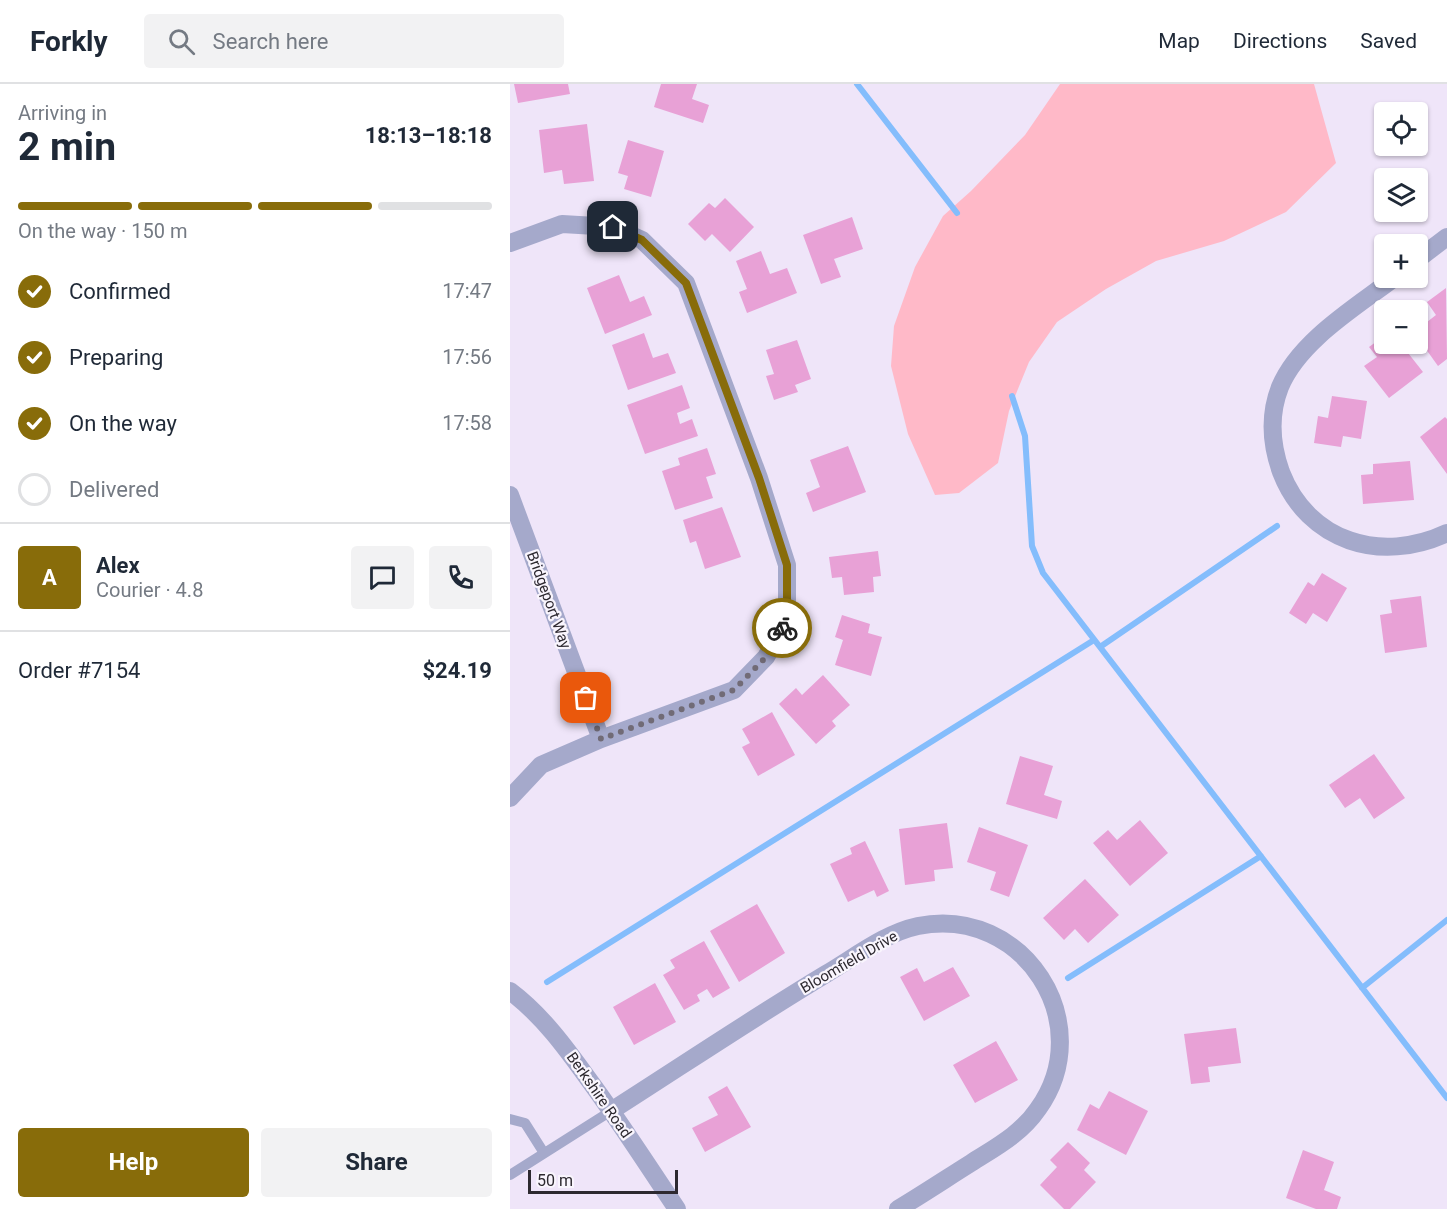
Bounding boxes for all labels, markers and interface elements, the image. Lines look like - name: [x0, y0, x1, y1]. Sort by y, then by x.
- search box: [144, 14, 564, 68]
- text: Forkly: [30, 25, 108, 58]
- icon: search: [165, 25, 198, 58]
- text: Search here: [213, 29, 328, 54]
- text: Map: [1158, 29, 1200, 53]
- text: Directions: [1233, 29, 1327, 53]
- text: Saved: [1360, 29, 1417, 53]
- text: Arriving in: [18, 101, 107, 125]
- map controls: [1374, 102, 1428, 354]
- button: locate: [1374, 102, 1428, 156]
- text: 18:13–18:18: [365, 123, 492, 148]
- text: 2 min: [18, 124, 116, 170]
- button: layers: [1374, 168, 1428, 222]
- pin: [587, 201, 638, 252]
- icon: home: [596, 210, 629, 243]
- text: On the way · 150 m: [18, 219, 187, 243]
- button: +: [1374, 234, 1428, 288]
- icon: check: [18, 275, 51, 308]
- text: Confirmed: [69, 279, 171, 304]
- text: 17:47: [442, 279, 492, 303]
- button: −: [1374, 300, 1428, 354]
- icon: check: [18, 341, 51, 374]
- text: Preparing: [69, 345, 163, 370]
- text: 17:56: [442, 345, 492, 369]
- icon: check: [18, 407, 51, 440]
- text: On the way: [69, 411, 177, 436]
- text: 17:58: [442, 411, 492, 435]
- text: Delivered: [69, 477, 159, 502]
- button: chat: [351, 546, 414, 609]
- button: phone: [429, 546, 492, 609]
- street label: Bridgeport Way: [523, 549, 575, 651]
- text: Alex: [96, 553, 140, 578]
- text: A: [42, 565, 57, 590]
- text: Courier · 4.8: [96, 578, 203, 602]
- courier: [752, 598, 812, 658]
- icon: bike: [766, 612, 799, 645]
- text: Order #7154: [18, 658, 140, 683]
- text: $24.19: [423, 658, 492, 683]
- pin: [560, 672, 611, 723]
- icon: bag: [569, 681, 602, 714]
- street label: Bloomfield Drive: [797, 927, 901, 997]
- street label: Berkshire Road: [563, 1049, 635, 1141]
- button: Help: [18, 1128, 249, 1197]
- button: Share: [261, 1128, 492, 1197]
- scale bar: [528, 1167, 678, 1194]
- text: 50 m: [537, 1171, 573, 1190]

